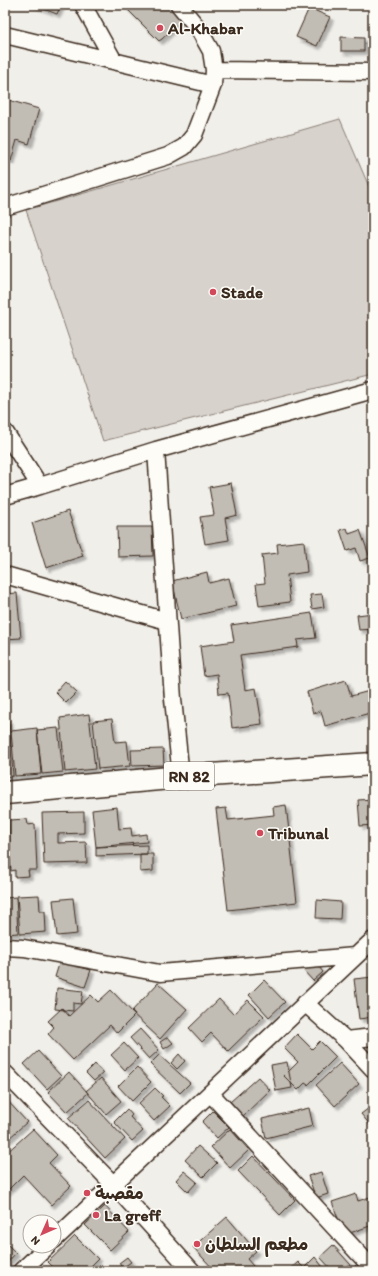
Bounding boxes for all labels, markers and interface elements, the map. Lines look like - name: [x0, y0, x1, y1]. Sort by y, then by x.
- place label: Al-Khabar: [167, 18, 243, 38]
- marker: Al-Khabar: [155, 23, 165, 33]
- place label: Stade: [221, 282, 263, 302]
- marker: Stade: [208, 287, 218, 297]
- road number: RN 82: [164, 762, 214, 790]
- place label: Tribunal: [267, 823, 329, 843]
- marker: Tribunal: [255, 828, 265, 838]
- place label: مقصبة: [95, 1183, 144, 1204]
- marker: مقصبة: [82, 1188, 92, 1198]
- place label: La greff: [104, 1205, 161, 1226]
- marker: La greff: [91, 1210, 101, 1220]
- north arrow: [22, 1214, 62, 1254]
- text: N: [28, 1233, 43, 1248]
- place label: مطعم السلطان: [205, 1234, 308, 1257]
- marker: مطعم السلطان: [192, 1239, 202, 1249]

